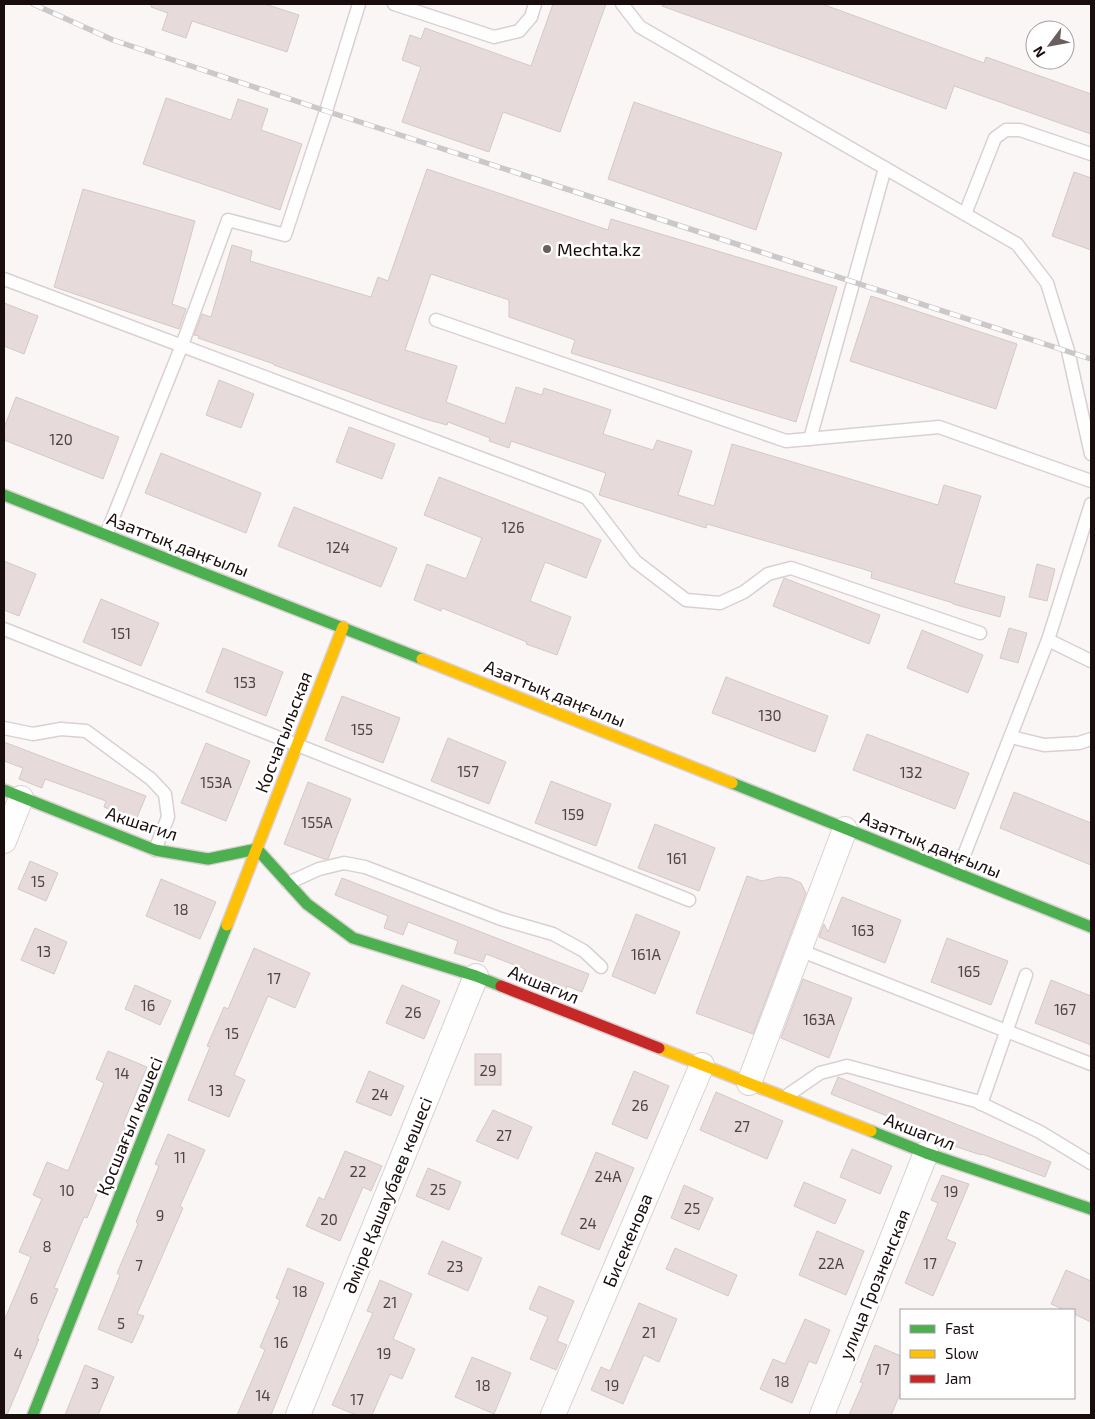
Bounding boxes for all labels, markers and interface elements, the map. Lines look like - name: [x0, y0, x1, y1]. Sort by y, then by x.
- north arrow: [1025, 20, 1075, 70]
- text: N: [1029, 43, 1048, 61]
- place label: Mechta.kz: [557, 238, 641, 260]
- marker: Mechta.kz: [541, 243, 553, 255]
- house number: 120: [49, 430, 73, 448]
- street label: Азаттық даңғылы: [104, 507, 252, 581]
- house number: 126: [502, 518, 524, 536]
- house number: 124: [326, 538, 350, 556]
- house number: 151: [111, 624, 131, 642]
- street label: Азаттық даңғылы: [481, 655, 629, 731]
- street label: Косчагыльская: [250, 668, 316, 796]
- house number: 153: [234, 673, 256, 691]
- house number: 130: [758, 706, 782, 724]
- house number: 155: [351, 720, 373, 738]
- house number: 157: [457, 762, 479, 780]
- house number: 132: [900, 763, 922, 781]
- house number: 153А: [200, 773, 233, 791]
- street label: Акшагил: [103, 801, 181, 845]
- house number: 159: [562, 805, 584, 823]
- street label: Азаттық даңғылы: [857, 806, 1005, 882]
- house number: 155А: [301, 813, 333, 831]
- house number: 161: [667, 849, 687, 867]
- house number: 15: [31, 872, 45, 890]
- house number: 18: [173, 900, 189, 918]
- house number: 163: [852, 921, 874, 939]
- house number: 13: [37, 942, 51, 960]
- house number: 161А: [631, 945, 662, 963]
- street label: Акшагил: [505, 960, 583, 1008]
- house number: 165: [958, 962, 980, 980]
- house number: 17: [267, 969, 281, 987]
- house number: 16: [141, 996, 155, 1014]
- house number: 167: [1054, 1000, 1076, 1018]
- house number: 26: [404, 1003, 422, 1021]
- house number: 163А: [803, 1010, 836, 1028]
- house number: 15: [225, 1024, 239, 1042]
- street label: Қосшағыл көшесі: [91, 1053, 167, 1199]
- house number: 29: [479, 1061, 497, 1079]
- house number: 14: [114, 1064, 130, 1082]
- house number: 13: [209, 1081, 223, 1099]
- house number: 24: [371, 1085, 389, 1103]
- street label: Әміре Қашаубаев көшесі: [337, 1094, 437, 1296]
- house number: 26: [631, 1096, 649, 1114]
- street label: Акшагил: [881, 1107, 959, 1155]
- house number: 27: [734, 1117, 750, 1135]
- house number: 27: [496, 1126, 512, 1144]
- house number: 11: [174, 1148, 186, 1166]
- house number: 22: [350, 1162, 366, 1180]
- house number: 24А: [595, 1167, 622, 1185]
- house number: 25: [430, 1180, 446, 1198]
- house number: 10: [59, 1181, 75, 1199]
- house number: 19: [944, 1182, 958, 1200]
- street label: Бисекенова: [597, 1190, 657, 1290]
- house number: 25: [684, 1199, 700, 1217]
- house number: 9: [156, 1206, 164, 1224]
- street label: улица Грозненская: [834, 1206, 914, 1362]
- house number: 20: [320, 1210, 338, 1228]
- house number: 24: [579, 1214, 597, 1232]
- house number: 8: [42, 1237, 52, 1255]
- house number: 22А: [818, 1254, 845, 1272]
- house number: 17: [923, 1254, 937, 1272]
- house number: 7: [135, 1256, 143, 1274]
- house number: 23: [447, 1257, 463, 1275]
- house number: 18: [292, 1282, 308, 1300]
- house number: 6: [30, 1289, 38, 1307]
- house number: 21: [383, 1293, 397, 1311]
- legend: [900, 1309, 1075, 1399]
- house number: 5: [117, 1314, 125, 1332]
- text: Fast: [945, 1319, 975, 1337]
- house number: 21: [642, 1323, 656, 1341]
- house number: 16: [274, 1333, 288, 1351]
- house number: 4: [13, 1344, 23, 1362]
- house number: 19: [377, 1344, 391, 1362]
- text: Slow: [945, 1344, 979, 1362]
- house number: 17: [876, 1360, 890, 1378]
- text: Jam: [945, 1369, 971, 1387]
- house number: 18: [774, 1372, 790, 1390]
- house number: 3: [91, 1374, 99, 1392]
- house number: 18: [475, 1376, 491, 1394]
- house number: 19: [605, 1376, 619, 1394]
- house number: 14: [255, 1386, 271, 1404]
- house number: 17: [350, 1390, 364, 1408]

